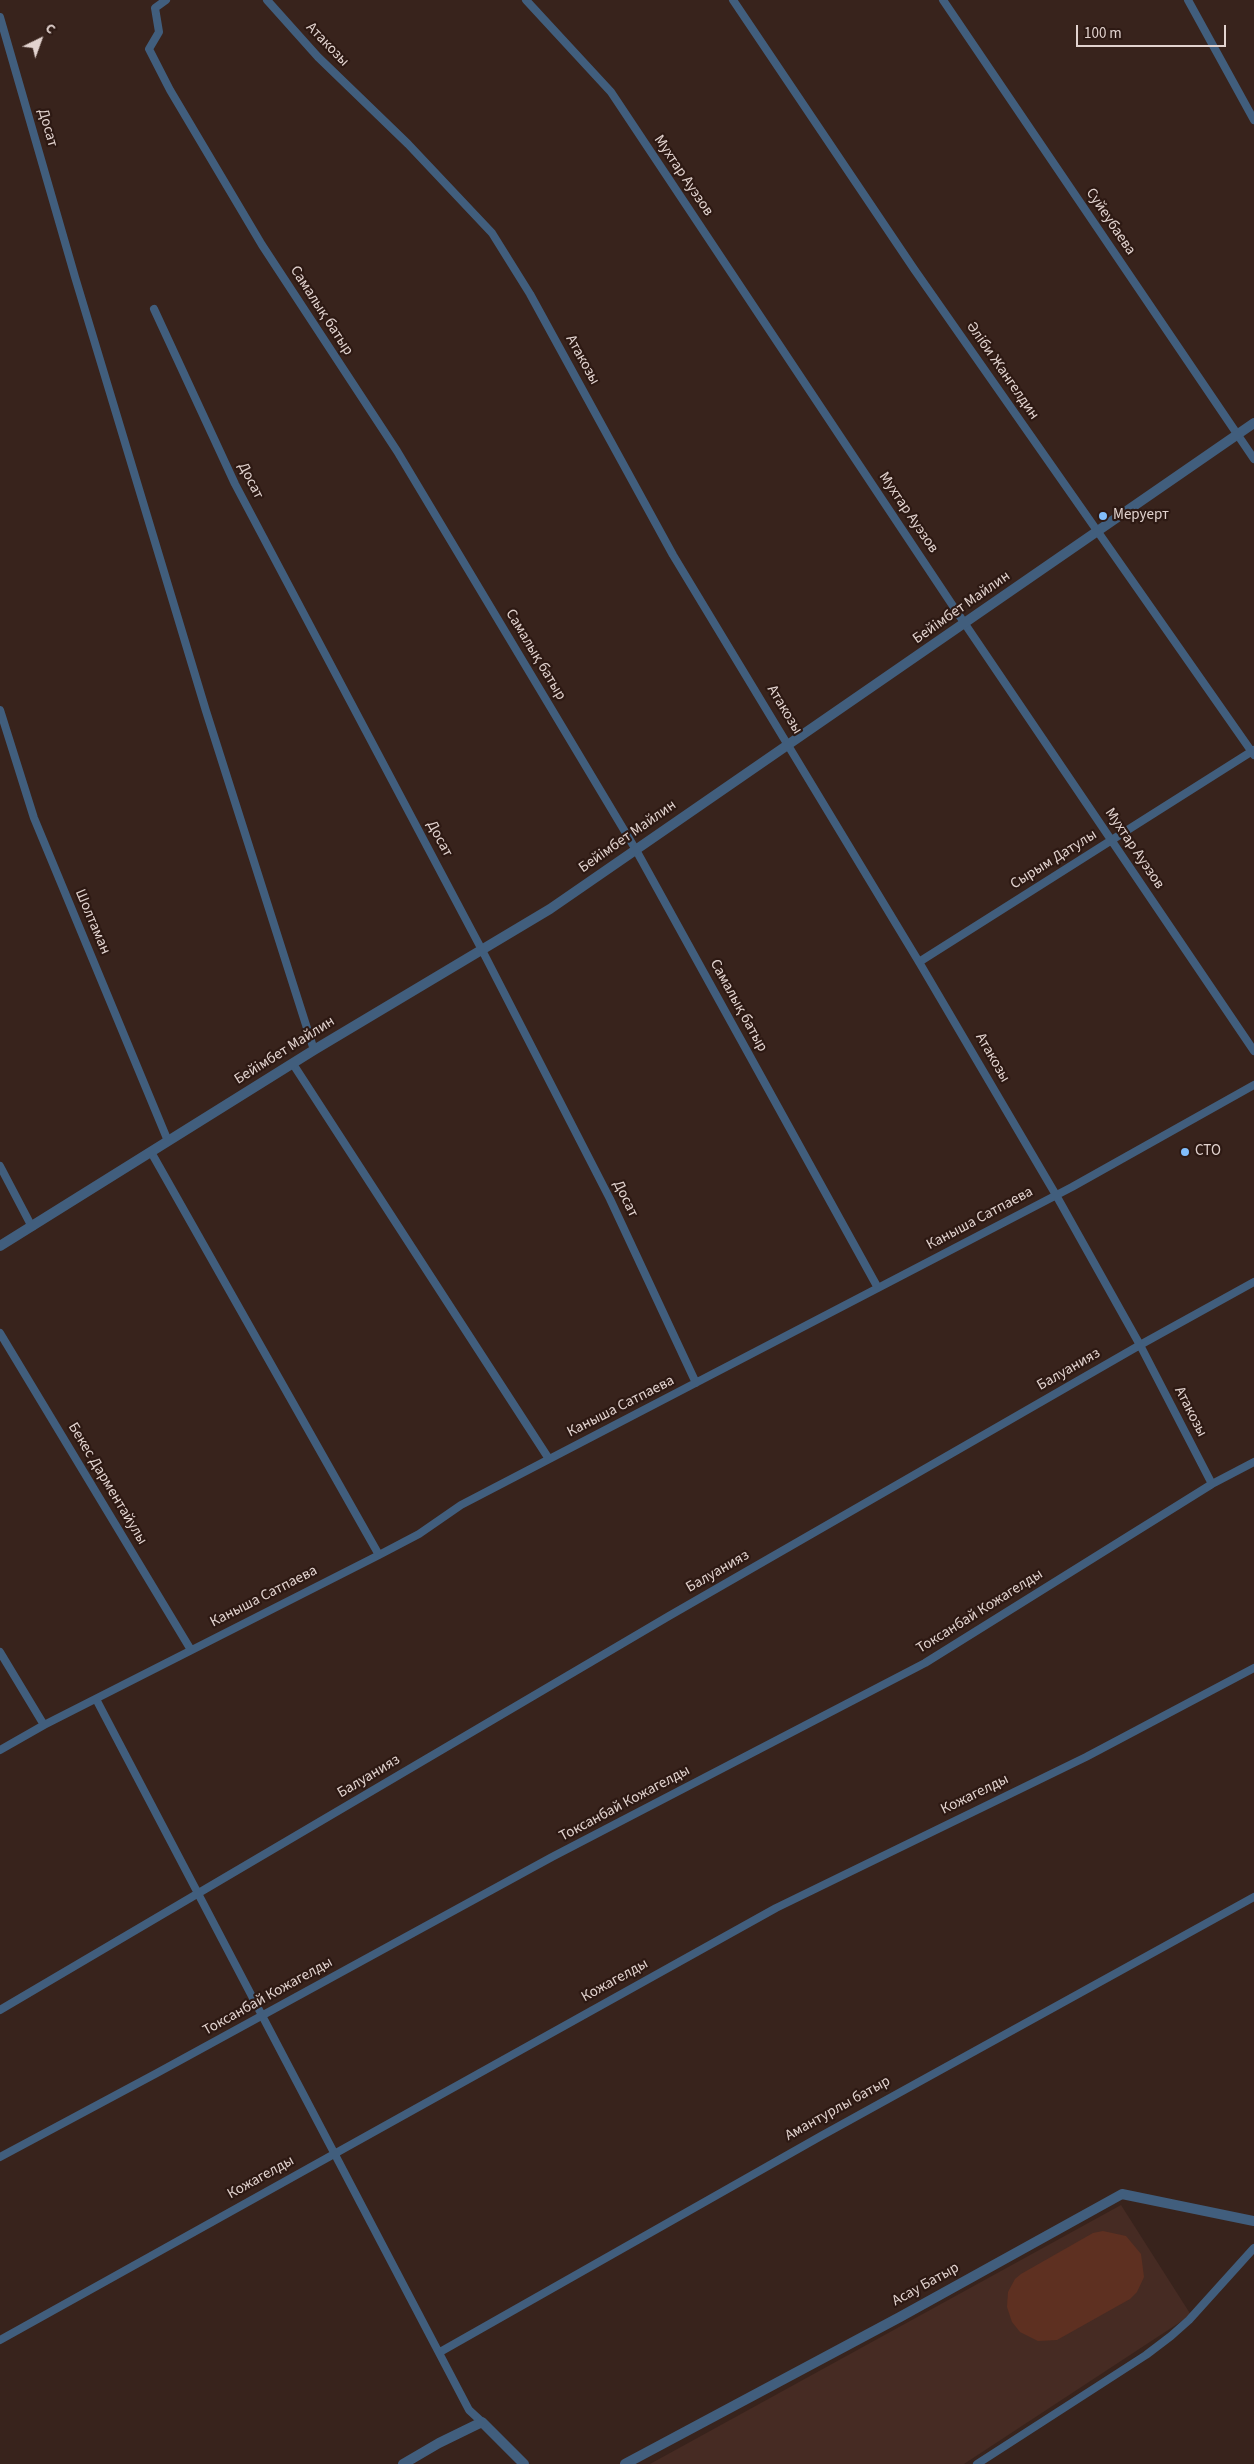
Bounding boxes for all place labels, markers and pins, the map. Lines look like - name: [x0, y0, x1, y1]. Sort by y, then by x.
- place label: Меруерт: [1113, 507, 1169, 525]
- marker: Меруерт: [1097, 510, 1109, 522]
- place label: CTO: [1195, 1143, 1221, 1161]
- marker: CTO: [1179, 1146, 1191, 1158]

